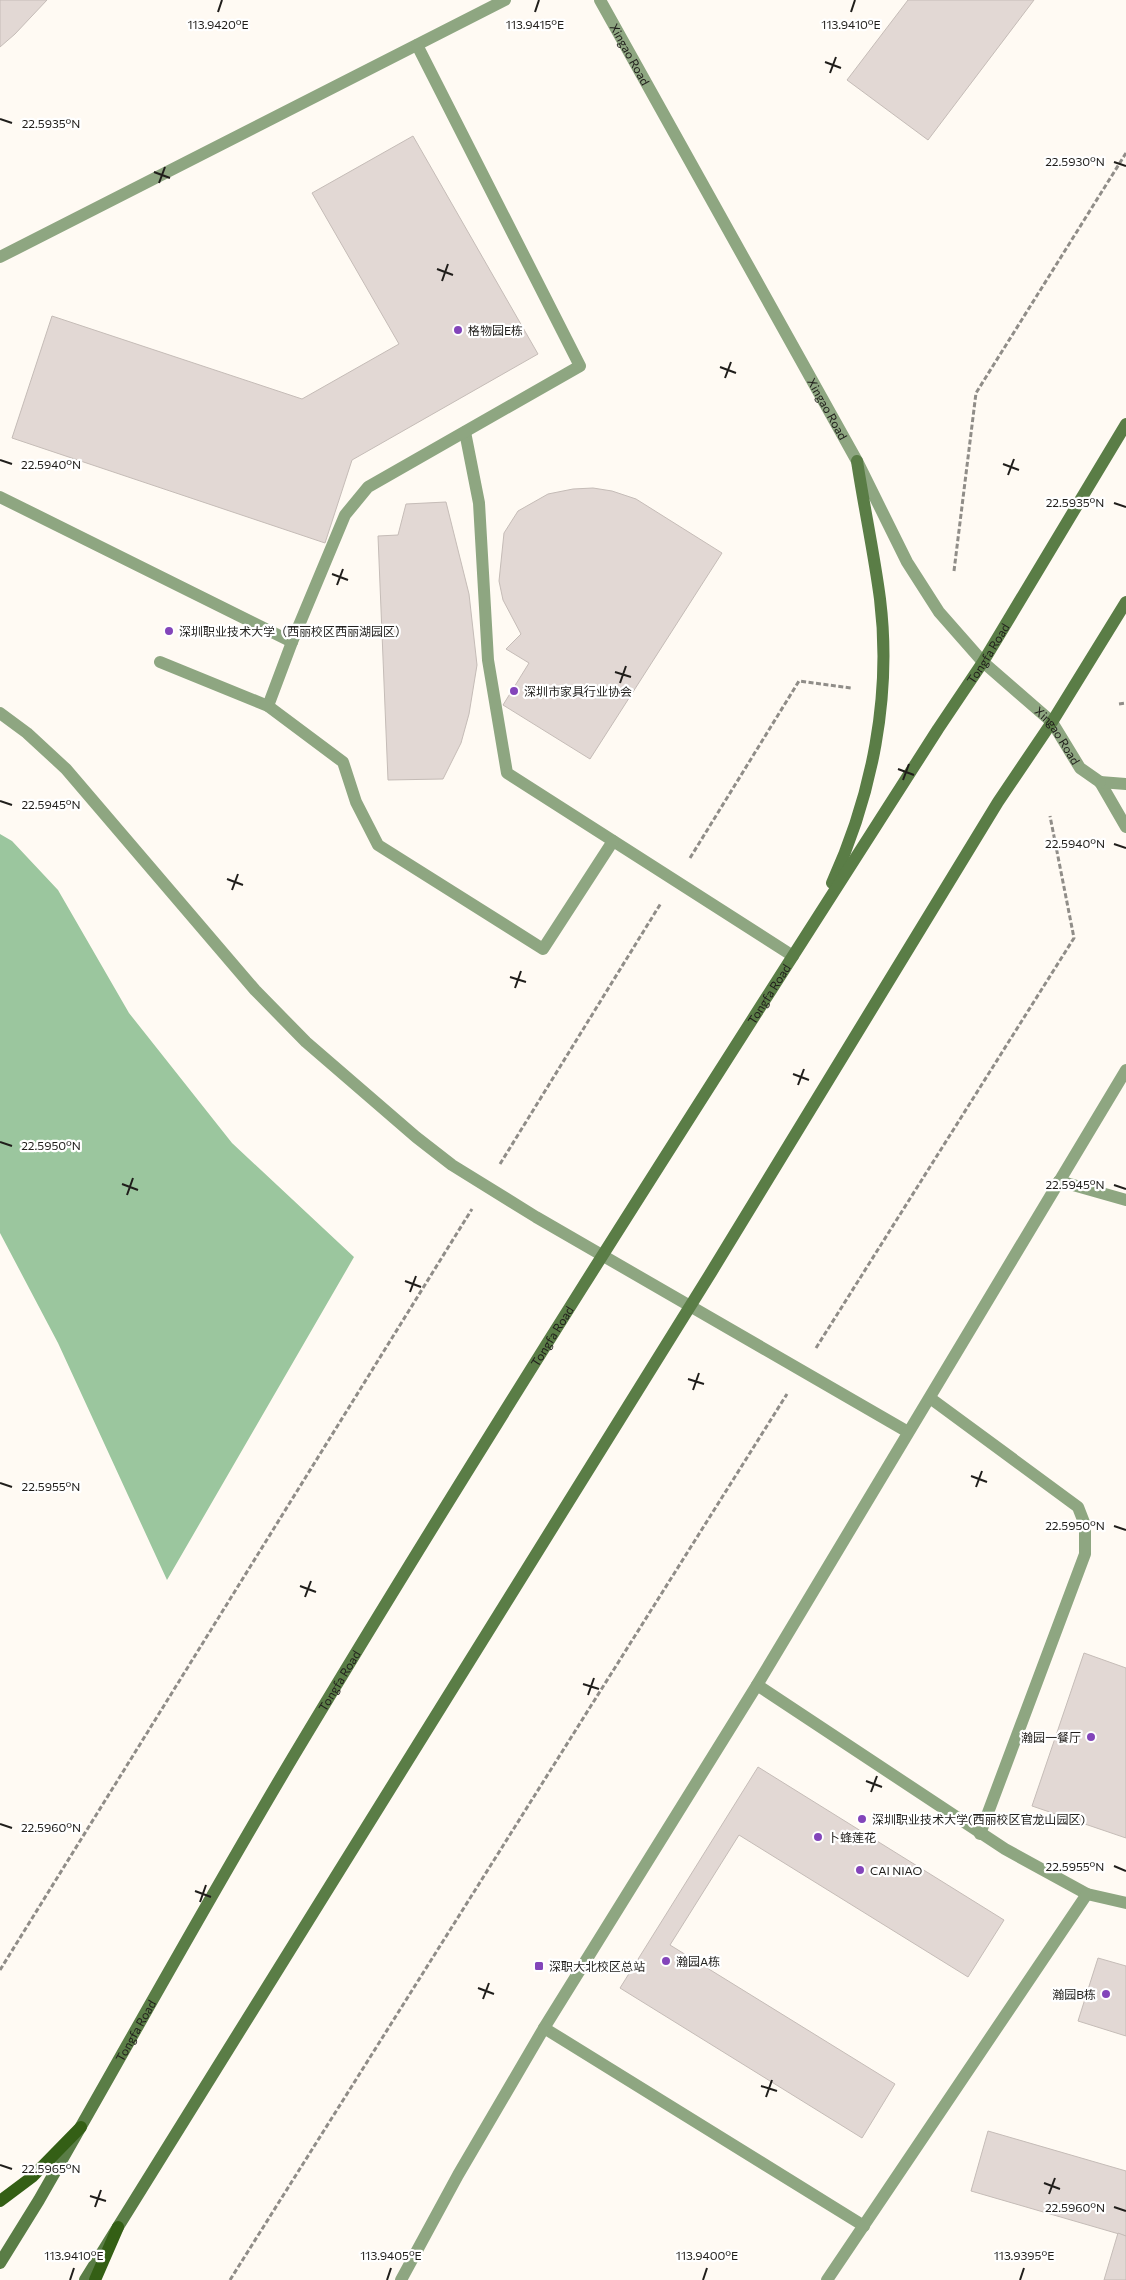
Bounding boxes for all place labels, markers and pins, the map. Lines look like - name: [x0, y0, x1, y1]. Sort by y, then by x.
- place label: 格物园E栋: [468, 323, 523, 337]
- marker: 格物园E栋: [452, 324, 464, 336]
- place label: 深圳职业技术大学（西丽校区西丽湖园区）: [179, 624, 407, 638]
- marker: 深圳职业技术大学（西丽校区西丽湖园区）: [163, 625, 175, 637]
- place label: 深圳市家具行业协会: [524, 684, 632, 698]
- marker: 深圳市家具行业协会: [508, 685, 520, 697]
- place label: 瀚园一餐厅: [1021, 1730, 1081, 1744]
- marker: 瀚园一餐厅: [1085, 1731, 1097, 1743]
- place label: 深圳职业技术大学(西丽校区官龙山园区): [872, 1812, 1085, 1826]
- marker: 深圳职业技术大学(西丽校区官龙山园区): [856, 1813, 868, 1825]
- place label: 卜蜂莲花: [828, 1830, 876, 1844]
- marker: 卜蜂莲花: [812, 1831, 824, 1843]
- place label: CAI NIAO: [870, 1863, 922, 1877]
- marker: CAI NIAO: [854, 1864, 866, 1876]
- place label: 瀚园A栋: [676, 1954, 720, 1968]
- marker: 瀚园A栋: [660, 1955, 672, 1967]
- place label: 深职大北校区总站: [549, 1959, 645, 1973]
- marker: 深职大北校区总站: [533, 1960, 545, 1972]
- place label: 瀚园B栋: [1052, 1987, 1096, 2001]
- marker: 瀚园B栋: [1100, 1988, 1112, 2000]

